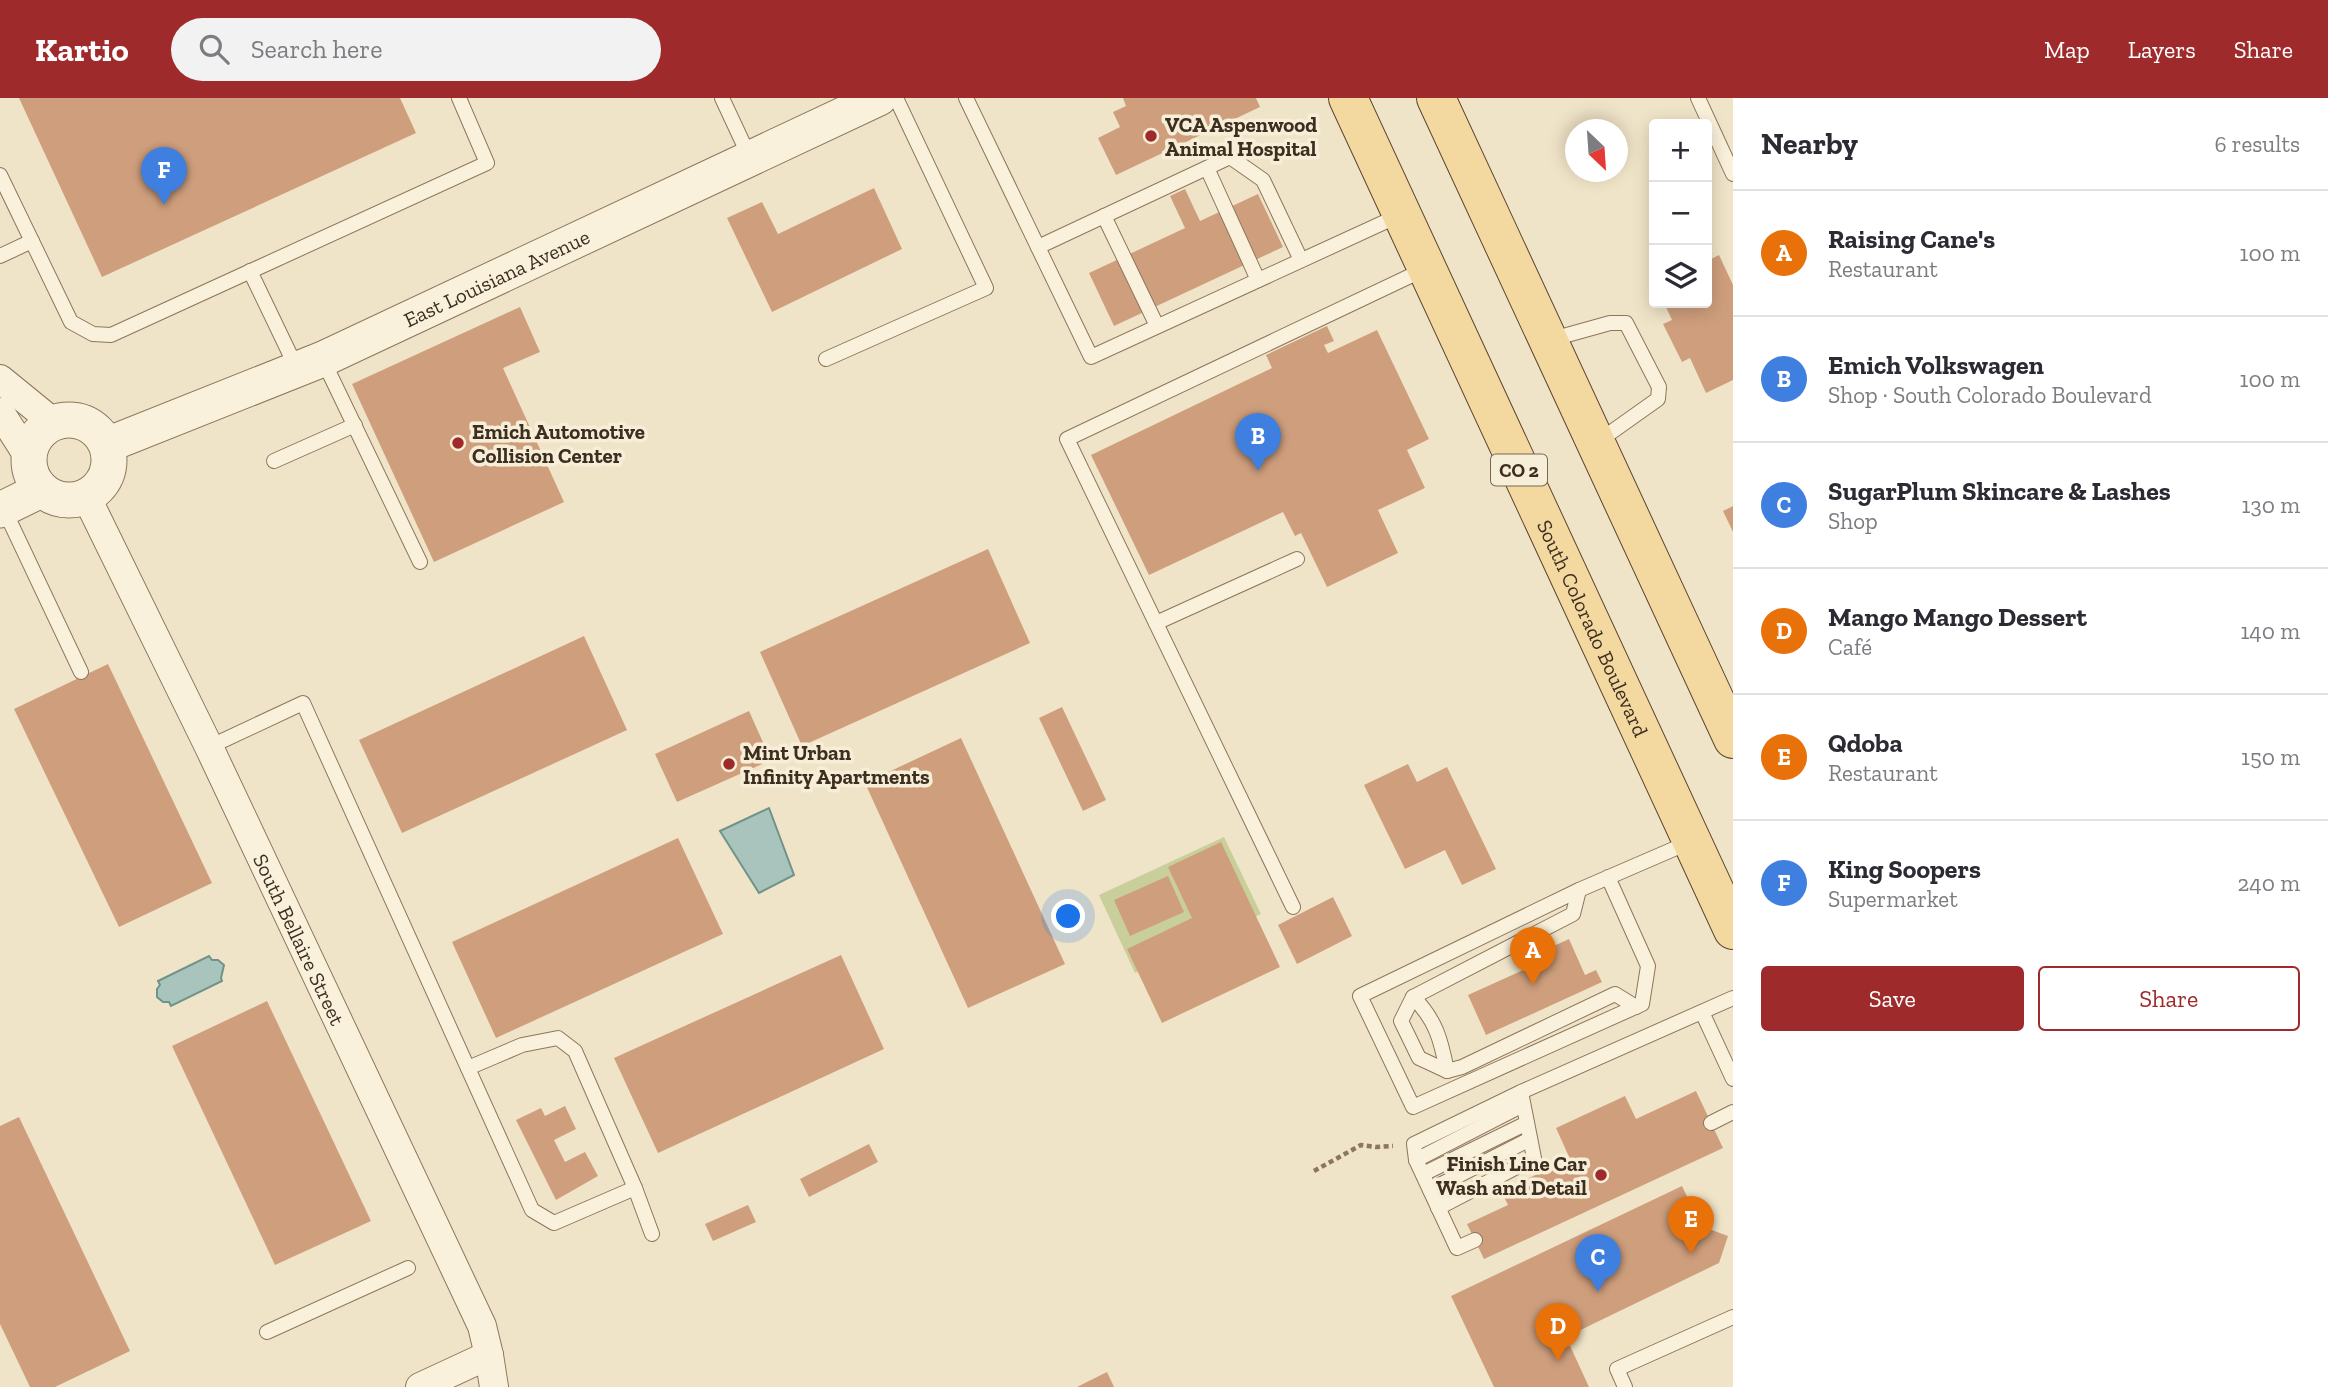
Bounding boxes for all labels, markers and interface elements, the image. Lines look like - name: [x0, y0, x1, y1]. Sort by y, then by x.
- search box: [171, 18, 661, 81]
- text: Kartio: [35, 30, 129, 69]
- icon: search: [195, 30, 233, 68]
- text: Search here: [251, 33, 382, 65]
- text: Map: [2044, 35, 2090, 64]
- text: Layers: [2128, 35, 2196, 64]
- text: Share: [2234, 35, 2293, 64]
- place label: VCA Aspenwood Animal Hospital: [1165, 112, 1317, 161]
- north arrow: [1565, 119, 1628, 182]
- map controls: [1649, 119, 1712, 308]
- button: +: [1649, 119, 1712, 182]
- text: Nearby: [1761, 126, 1858, 162]
- marker: VCA Aspenwood Animal Hospital: [1143, 128, 1159, 144]
- text: 6 results: [2214, 130, 2300, 158]
- pin: F: [141, 147, 187, 205]
- button: −: [1649, 182, 1712, 245]
- street label: East Louisiana Avenue: [399, 223, 593, 332]
- text: Raising Cane's: [1828, 223, 1995, 255]
- text: A: [1776, 239, 1792, 267]
- text: 100 m: [2240, 239, 2300, 267]
- button: layers: [1649, 245, 1712, 308]
- text: Restaurant: [1828, 255, 1938, 283]
- text: Emich Volkswagen: [1828, 349, 2044, 381]
- text: B: [1777, 365, 1791, 393]
- text: 100 m: [2240, 365, 2300, 393]
- text: Shop · South Colorado Boulevard: [1828, 381, 2152, 409]
- pin: B: [1235, 413, 1281, 471]
- place label: Emich Automotive Collision Center: [472, 419, 645, 468]
- marker: Emich Automotive Collision Center: [450, 435, 466, 451]
- road number: CO 2: [1491, 454, 1547, 486]
- text: SugarPlum Skincare & Lashes: [1828, 475, 2171, 507]
- text: C: [1777, 491, 1791, 519]
- text: 130 m: [2242, 491, 2300, 519]
- text: Shop: [1828, 507, 1878, 535]
- street label: South Colorado Boulevard: [1532, 516, 1654, 741]
- text: Mango Mango Dessert: [1828, 601, 2087, 633]
- text: D: [1776, 617, 1792, 645]
- text: 140 m: [2240, 617, 2300, 645]
- text: Café: [1828, 633, 1872, 661]
- text: Qdoba: [1828, 727, 1903, 759]
- place label: Mint Urban Infinity Apartments: [743, 740, 930, 789]
- text: E: [1777, 743, 1791, 771]
- text: 150 m: [2241, 743, 2300, 771]
- marker: Mint Urban Infinity Apartments: [721, 756, 737, 772]
- text: Restaurant: [1828, 759, 1938, 787]
- street label: South Bellaire Street: [249, 849, 351, 1029]
- text: King Soopers: [1828, 853, 1981, 885]
- text: F: [1777, 869, 1791, 897]
- text: 240 m: [2237, 869, 2300, 897]
- text: Supermarket: [1828, 885, 1958, 913]
- your location: [1051, 899, 1085, 933]
- pin: A: [1510, 927, 1556, 985]
- button: Save: [1761, 966, 2024, 1031]
- button: Share: [2038, 966, 2300, 1031]
- place label: Finish Line Car Wash and Detail: [1436, 1151, 1587, 1200]
- marker: Finish Line Car Wash and Detail: [1593, 1167, 1609, 1183]
- pin: E: [1668, 1196, 1714, 1254]
- pin: C: [1575, 1234, 1621, 1292]
- pin: D: [1535, 1303, 1581, 1361]

